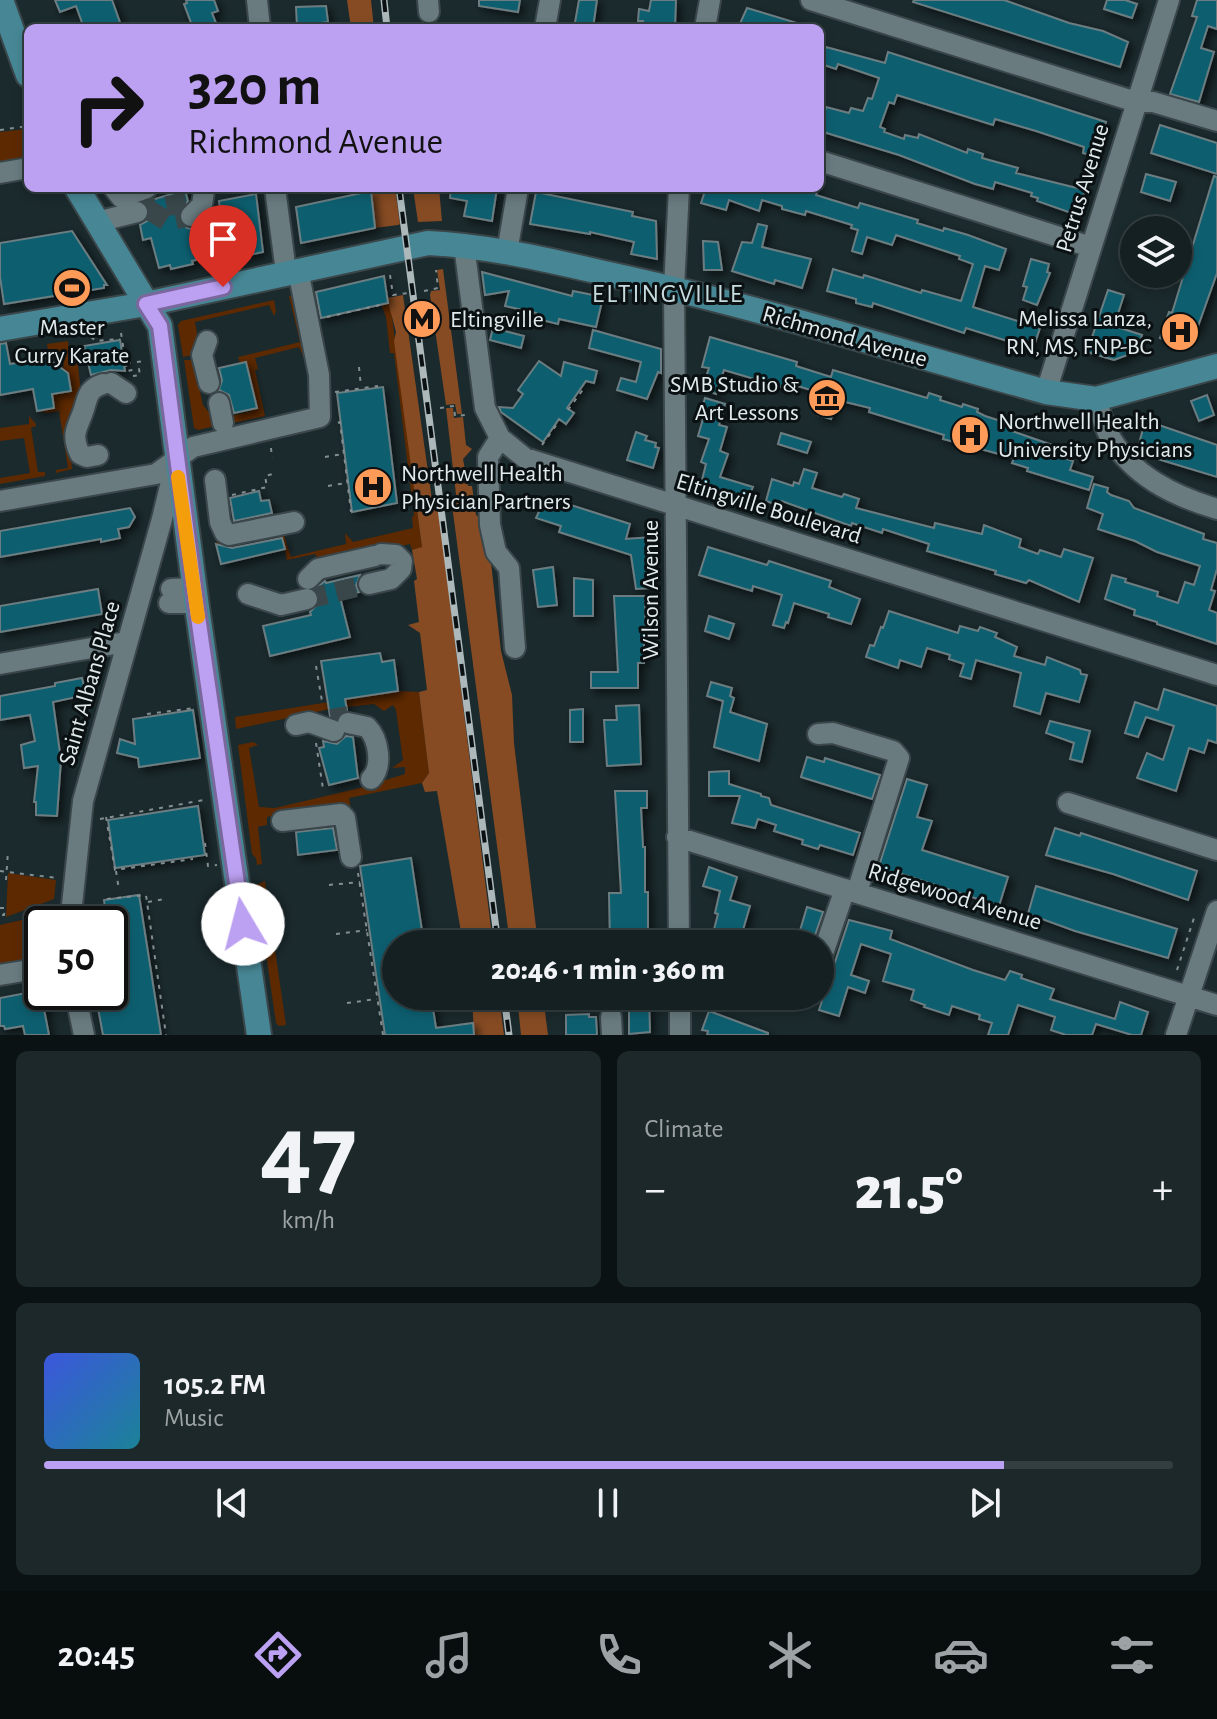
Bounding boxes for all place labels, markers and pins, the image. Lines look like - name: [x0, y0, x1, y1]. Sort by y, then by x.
- pin: [189, 205, 257, 287]
- sports icon: Master Curry Karate: [51, 267, 93, 309]
- metro station icon: Eltingville: [401, 298, 443, 340]
- place label: Melissa Lanza, RN, MS, FNP-BC: [1006, 307, 1152, 359]
- place label: Eltingville: [450, 308, 544, 332]
- hospital icon: Melissa Lanza, RN, MS, FNP-BC: [1159, 311, 1201, 353]
- place label: Master Curry Karate: [15, 316, 129, 368]
- place label: SMB Studio & Art Lessons: [670, 373, 799, 425]
- museum icon: SMB Studio & Art Lessons: [806, 377, 848, 419]
- place label: Northwell Health University Physicians: [998, 410, 1193, 462]
- hospital icon: Northwell Health University Physicians: [949, 414, 991, 456]
- place label: Northwell Health Physician Partners: [401, 462, 571, 514]
- hospital icon: Northwell Health Physician Partners: [352, 466, 394, 508]

